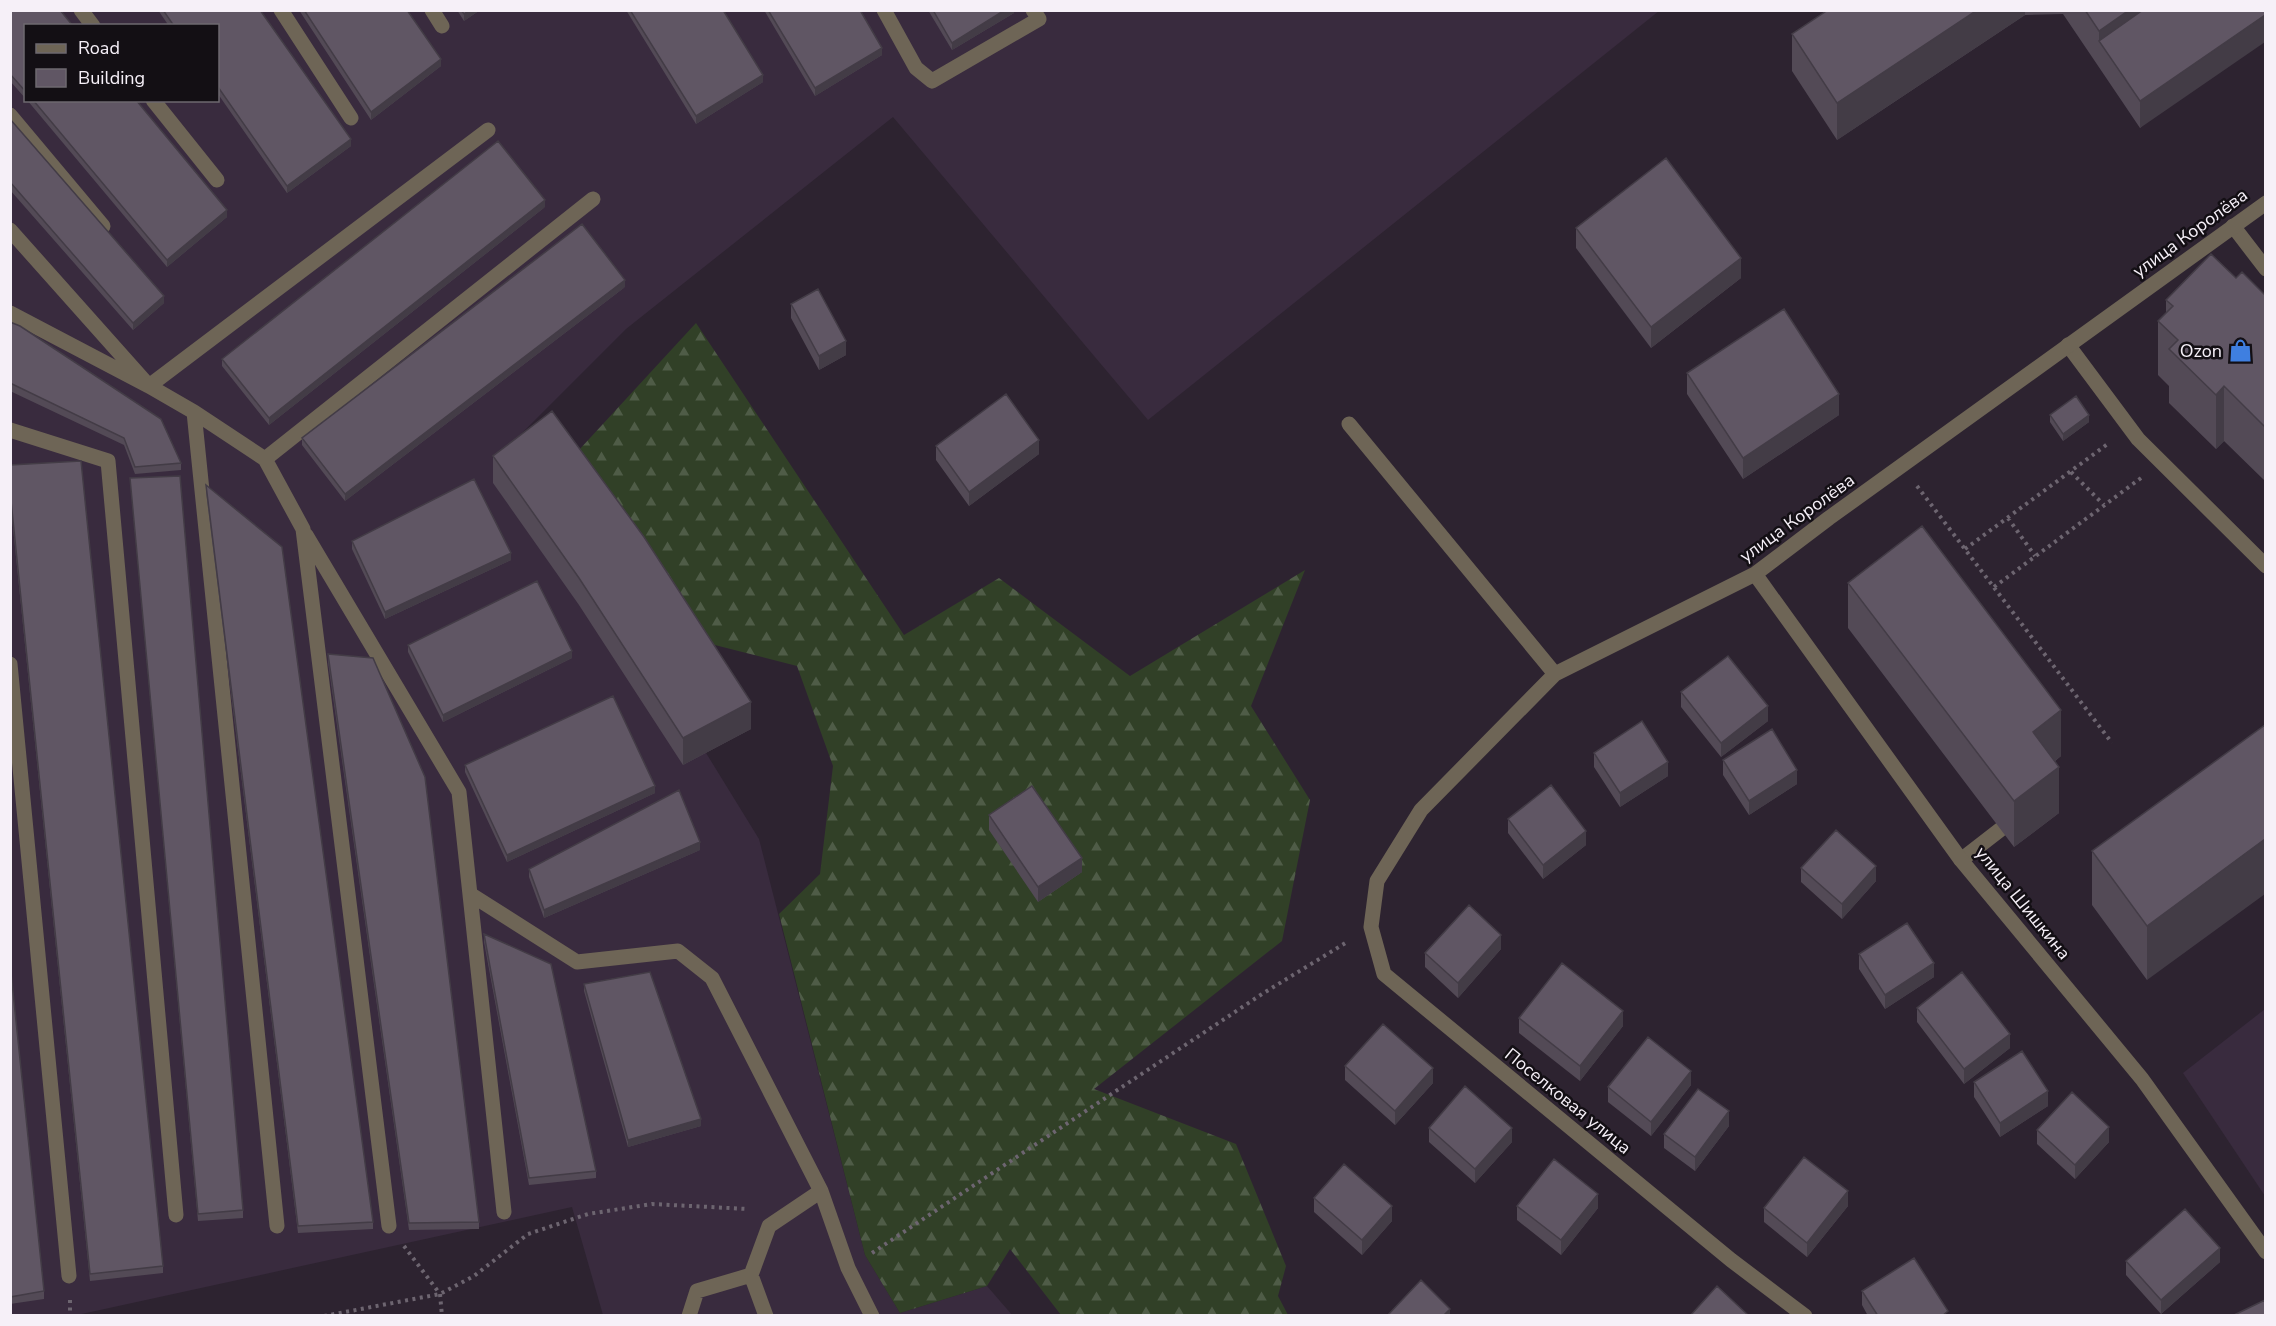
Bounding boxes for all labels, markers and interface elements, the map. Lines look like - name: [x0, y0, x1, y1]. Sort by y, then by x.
- legend: [24, 24, 219, 102]
- text: Road: [78, 36, 120, 60]
- text: Building: [78, 66, 145, 90]
- street label: улица Королёва: [2128, 183, 2252, 283]
- shop icon: Ozon: [2227, 338, 2253, 364]
- place label: Ozon: [2180, 339, 2222, 363]
- street label: улица Королёва: [1735, 468, 1859, 568]
- street label: улица Шишкина: [1970, 841, 2076, 965]
- street label: Поселковая улица: [1500, 1043, 1636, 1159]

